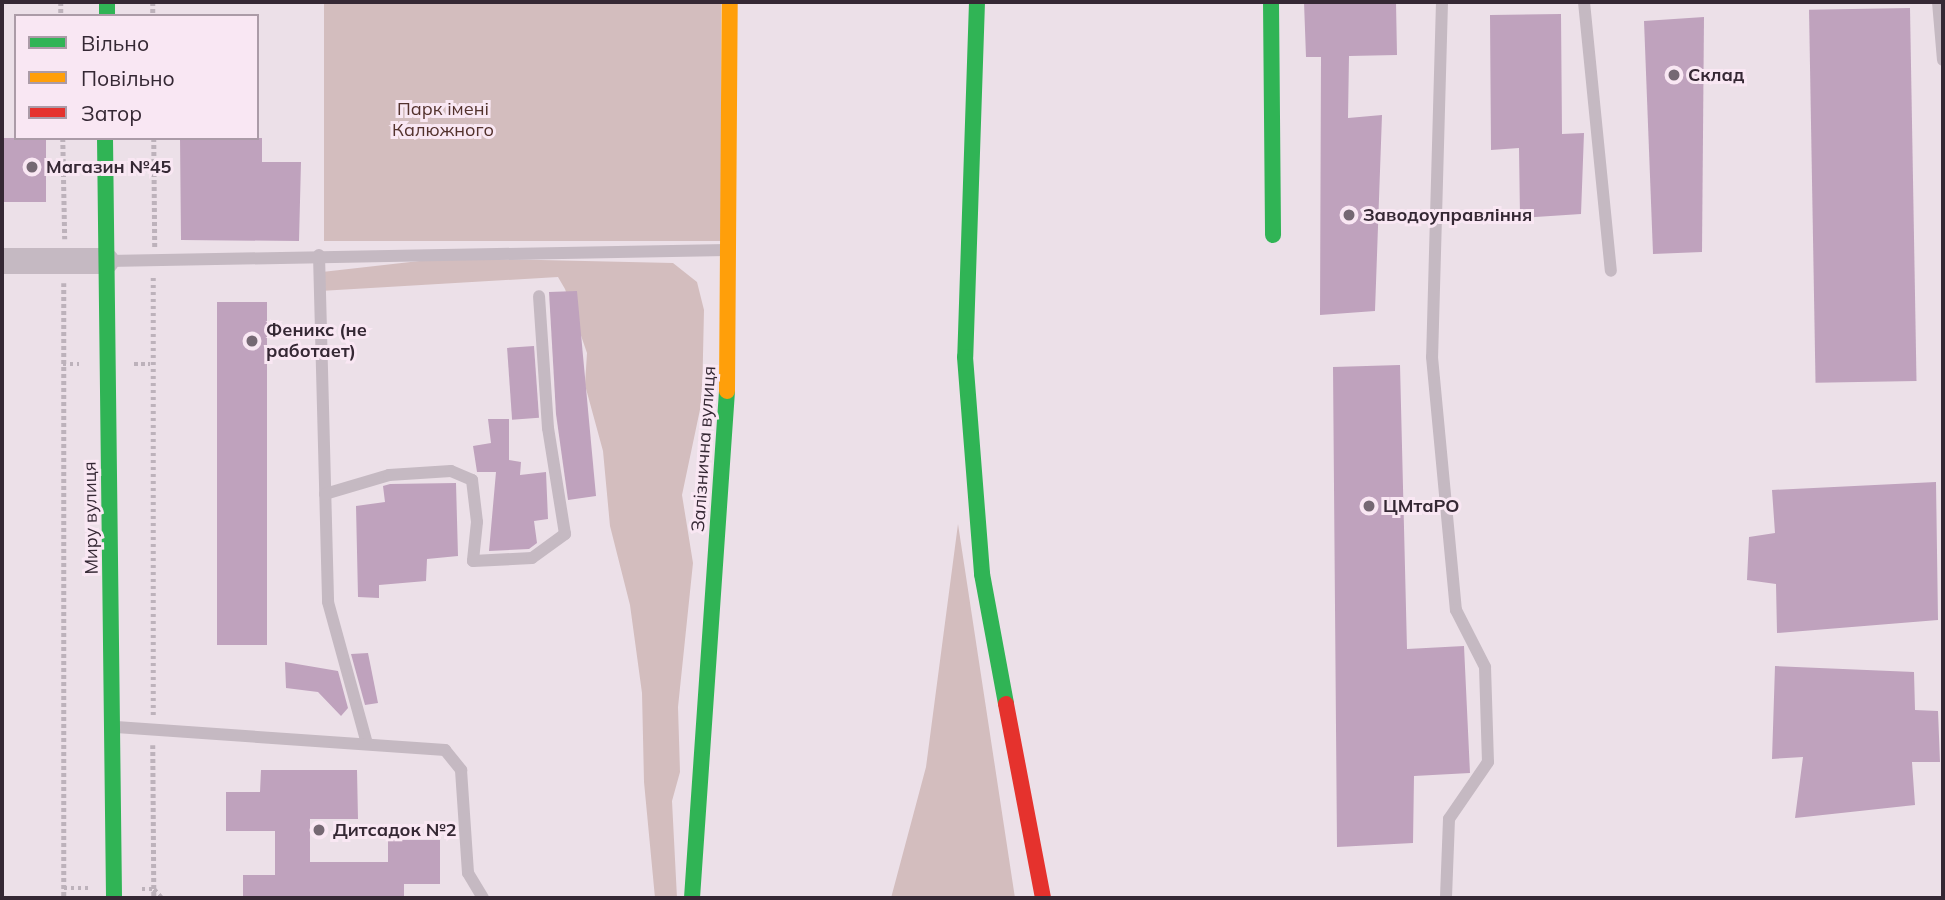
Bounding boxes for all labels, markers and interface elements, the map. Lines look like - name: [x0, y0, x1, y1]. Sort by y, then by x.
- legend: [14, 14, 259, 140]
- text: Вільно: [81, 30, 149, 56]
- place label: Склад: [1688, 64, 1744, 86]
- text: Повільно: [81, 65, 175, 91]
- marker: Склад: [1666, 67, 1682, 83]
- park label: Парк імені Калюжного: [392, 99, 494, 142]
- text: Затор: [81, 100, 142, 126]
- place label: Магазин №45: [46, 156, 171, 178]
- marker: Магазин №45: [24, 159, 40, 175]
- place label: Заводоуправління: [1363, 204, 1532, 226]
- marker: Заводоуправління: [1341, 207, 1357, 223]
- place label: Феникс (не работает): [266, 320, 367, 362]
- marker: Феникс (не работает): [244, 333, 260, 349]
- street label: Залізнична вулиця: [687, 365, 721, 533]
- street label: Миру вулиця: [79, 461, 103, 575]
- place label: ЦМтаРО: [1383, 495, 1460, 517]
- marker: ЦМтаРО: [1361, 498, 1377, 514]
- place label: Дитсадок №2: [333, 819, 457, 841]
- marker: Дитсадок №2: [311, 822, 327, 838]

